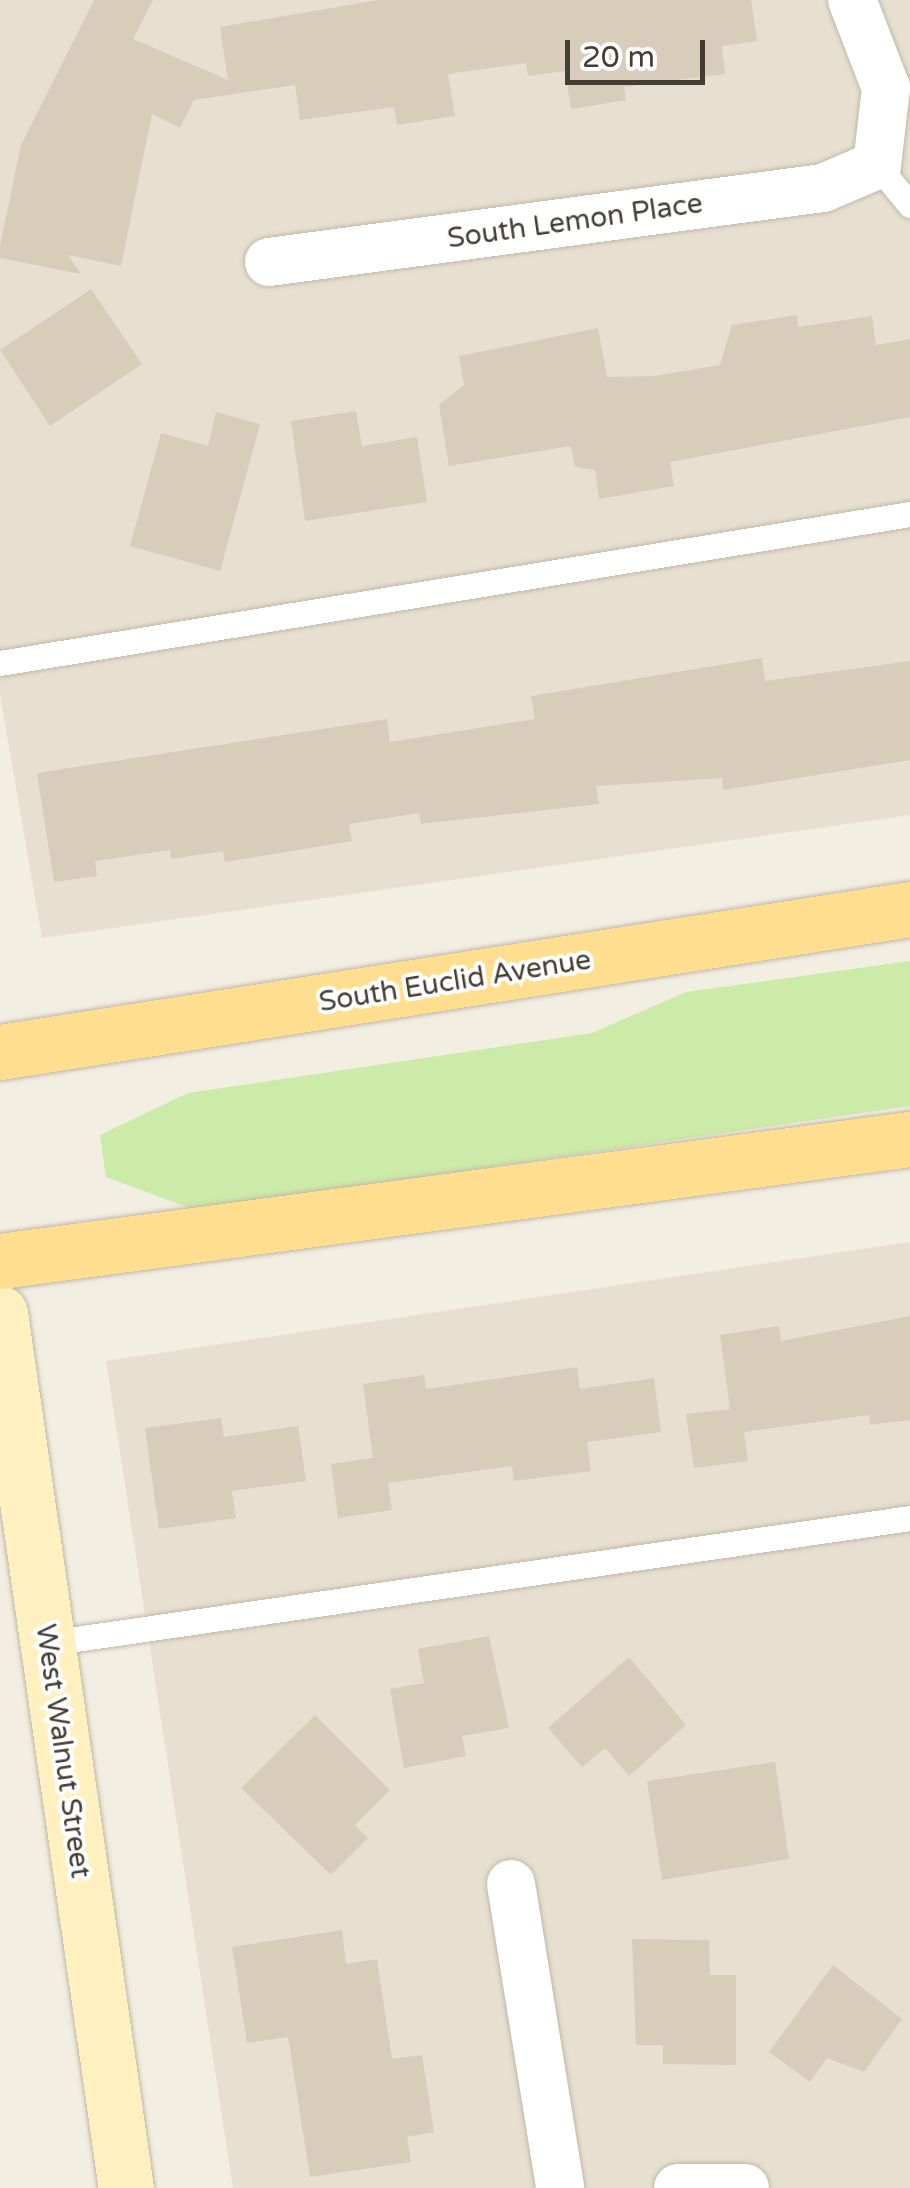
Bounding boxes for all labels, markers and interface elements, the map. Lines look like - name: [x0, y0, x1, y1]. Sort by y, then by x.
- scale bar: [570, 20, 710, 82]
- text: 20 m: [582, 39, 655, 76]
- street label: South Lemon Place: [445, 186, 705, 256]
- street label: South Euclid Avenue: [317, 943, 593, 1019]
- street label: West Walnut Street: [29, 1622, 97, 1880]

